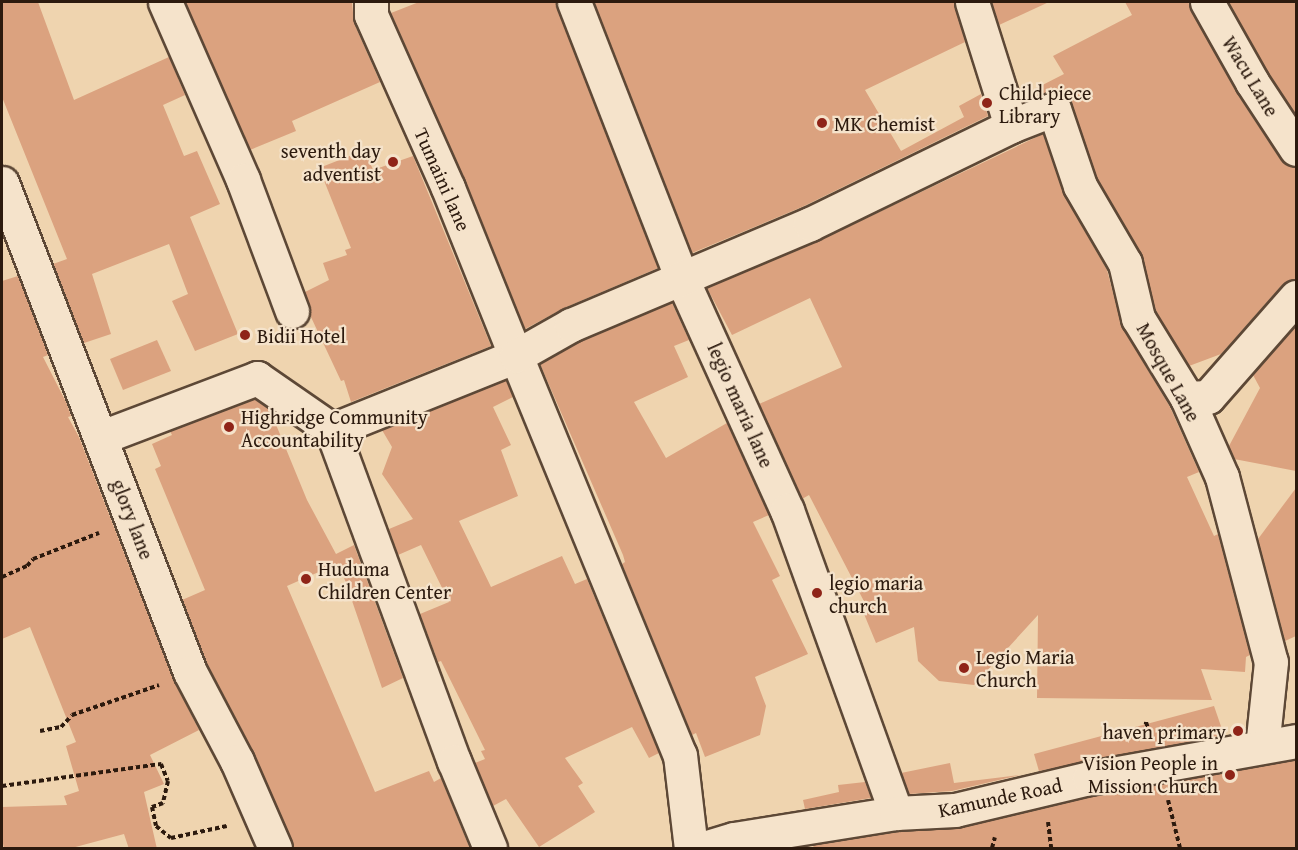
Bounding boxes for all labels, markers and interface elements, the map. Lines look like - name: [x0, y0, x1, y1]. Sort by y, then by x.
- street label: Wacu Lane: [1218, 31, 1284, 121]
- place label: Child piece Library: [999, 80, 1091, 127]
- marker: Child piece Library: [980, 96, 994, 110]
- place label: MK Chemist: [834, 111, 935, 135]
- marker: MK Chemist: [815, 116, 829, 130]
- street label: Tumaini lane: [410, 124, 476, 234]
- place label: seventh day adventist: [281, 138, 381, 185]
- marker: seventh day adventist: [386, 155, 400, 169]
- street label: Mosque Lane: [1132, 318, 1206, 426]
- place label: Bidii Hotel: [257, 323, 346, 347]
- marker: Bidii Hotel: [238, 328, 252, 342]
- street label: legio maria lane: [703, 339, 779, 471]
- place label: Highridge Community Accountability: [241, 404, 428, 451]
- marker: Highridge Community Accountability: [222, 420, 236, 434]
- street label: glory lane: [107, 475, 159, 563]
- place label: Huduma Children Center: [318, 556, 451, 603]
- place label: legio maria church: [829, 570, 923, 617]
- marker: Huduma Children Center: [299, 572, 313, 586]
- marker: legio maria church: [810, 586, 824, 600]
- place label: Legio Maria Church: [976, 644, 1074, 691]
- marker: Legio Maria Church: [957, 661, 971, 675]
- place label: haven primary: [1102, 719, 1226, 743]
- marker: haven primary: [1231, 724, 1245, 738]
- place label: Vision People in Mission Church: [1083, 751, 1218, 798]
- marker: Vision People in Mission Church: [1223, 768, 1237, 782]
- street label: Kamunde Road: [936, 772, 1064, 822]

